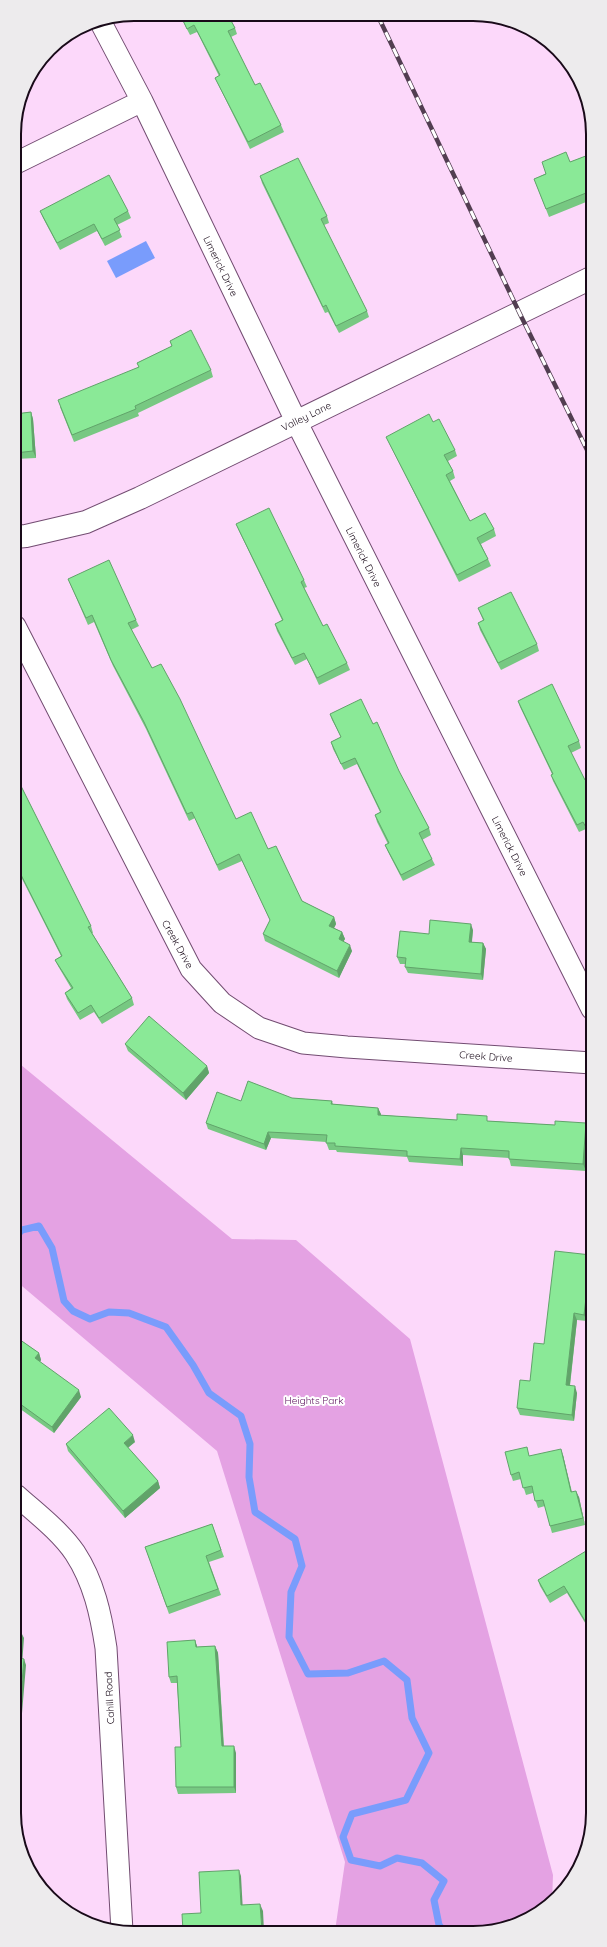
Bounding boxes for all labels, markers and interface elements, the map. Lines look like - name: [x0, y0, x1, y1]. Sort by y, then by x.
- street label: Limerick Drive: [200, 234, 241, 299]
- street label: Valley Lane: [279, 399, 334, 434]
- street label: Limerick Drive: [343, 525, 384, 590]
- street label: Limerick Drive: [489, 814, 530, 879]
- street label: Creek Drive: [159, 918, 196, 971]
- street label: Creek Drive: [459, 1048, 513, 1065]
- park label: Heights Park: [284, 1394, 344, 1407]
- street label: Cahill Road: [102, 1671, 117, 1725]

